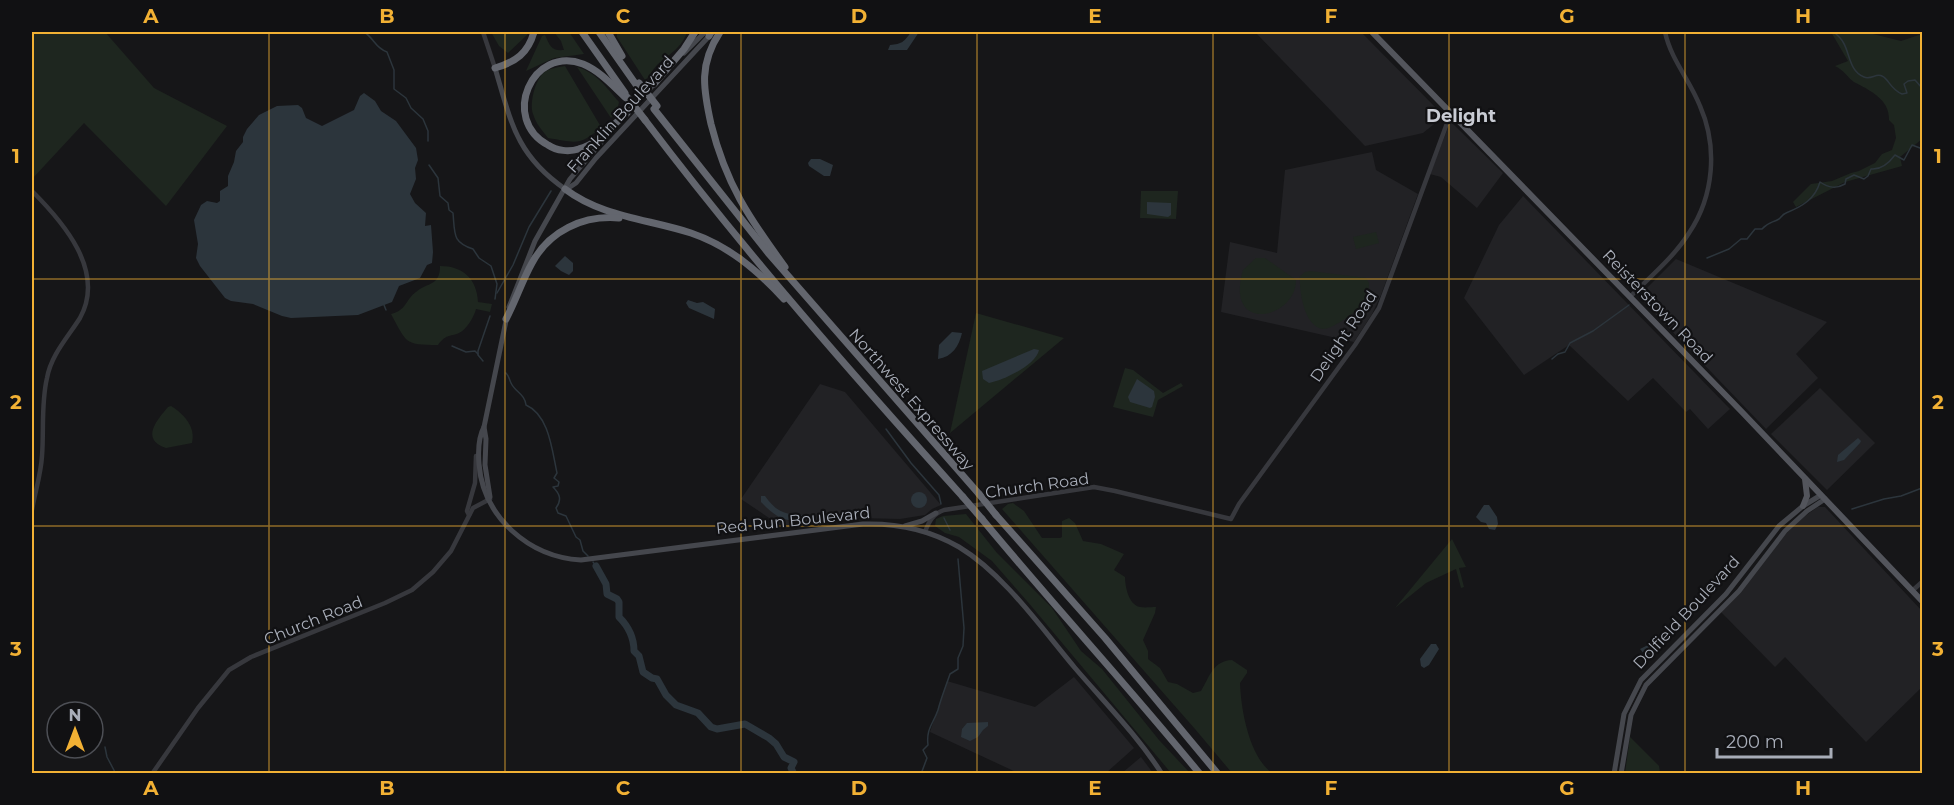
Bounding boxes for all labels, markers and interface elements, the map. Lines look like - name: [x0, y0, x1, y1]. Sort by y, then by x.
- text: A: [142, 4, 159, 28]
- text: B: [379, 4, 395, 28]
- text: C: [616, 4, 631, 28]
- text: D: [851, 4, 867, 28]
- text: E: [1088, 4, 1102, 28]
- text: F: [1325, 4, 1338, 28]
- text: G: [1559, 4, 1575, 28]
- text: H: [1795, 4, 1811, 28]
- street label: Franklin Boulevard: [563, 52, 678, 177]
- district label: Delight: [1426, 105, 1496, 127]
- text: 1: [12, 144, 20, 168]
- text: 1: [1934, 144, 1942, 168]
- street label: Reisterstown Road: [1599, 246, 1717, 367]
- street label: Delight Road: [1306, 287, 1381, 385]
- street label: Northwest Expressway: [845, 325, 979, 474]
- text: 2: [10, 390, 22, 414]
- text: 2: [1932, 390, 1944, 414]
- street label: Church Road: [984, 469, 1090, 502]
- street label: Red Run Boulevard: [715, 503, 871, 538]
- street label: Dolfield Boulevard: [1629, 552, 1744, 673]
- street label: Church Road: [261, 592, 365, 649]
- text: 3: [9, 637, 22, 661]
- text: 3: [1931, 637, 1944, 661]
- north arrow: [45, 700, 105, 760]
- text: N: [69, 706, 81, 725]
- scale bar: [1717, 721, 1831, 759]
- text: 200 m: [1726, 731, 1784, 753]
- text: A: [142, 776, 159, 800]
- text: B: [379, 776, 395, 800]
- text: C: [616, 776, 631, 800]
- text: D: [851, 776, 867, 800]
- text: E: [1088, 776, 1102, 800]
- text: F: [1325, 776, 1338, 800]
- text: G: [1559, 776, 1575, 800]
- text: H: [1795, 776, 1811, 800]

